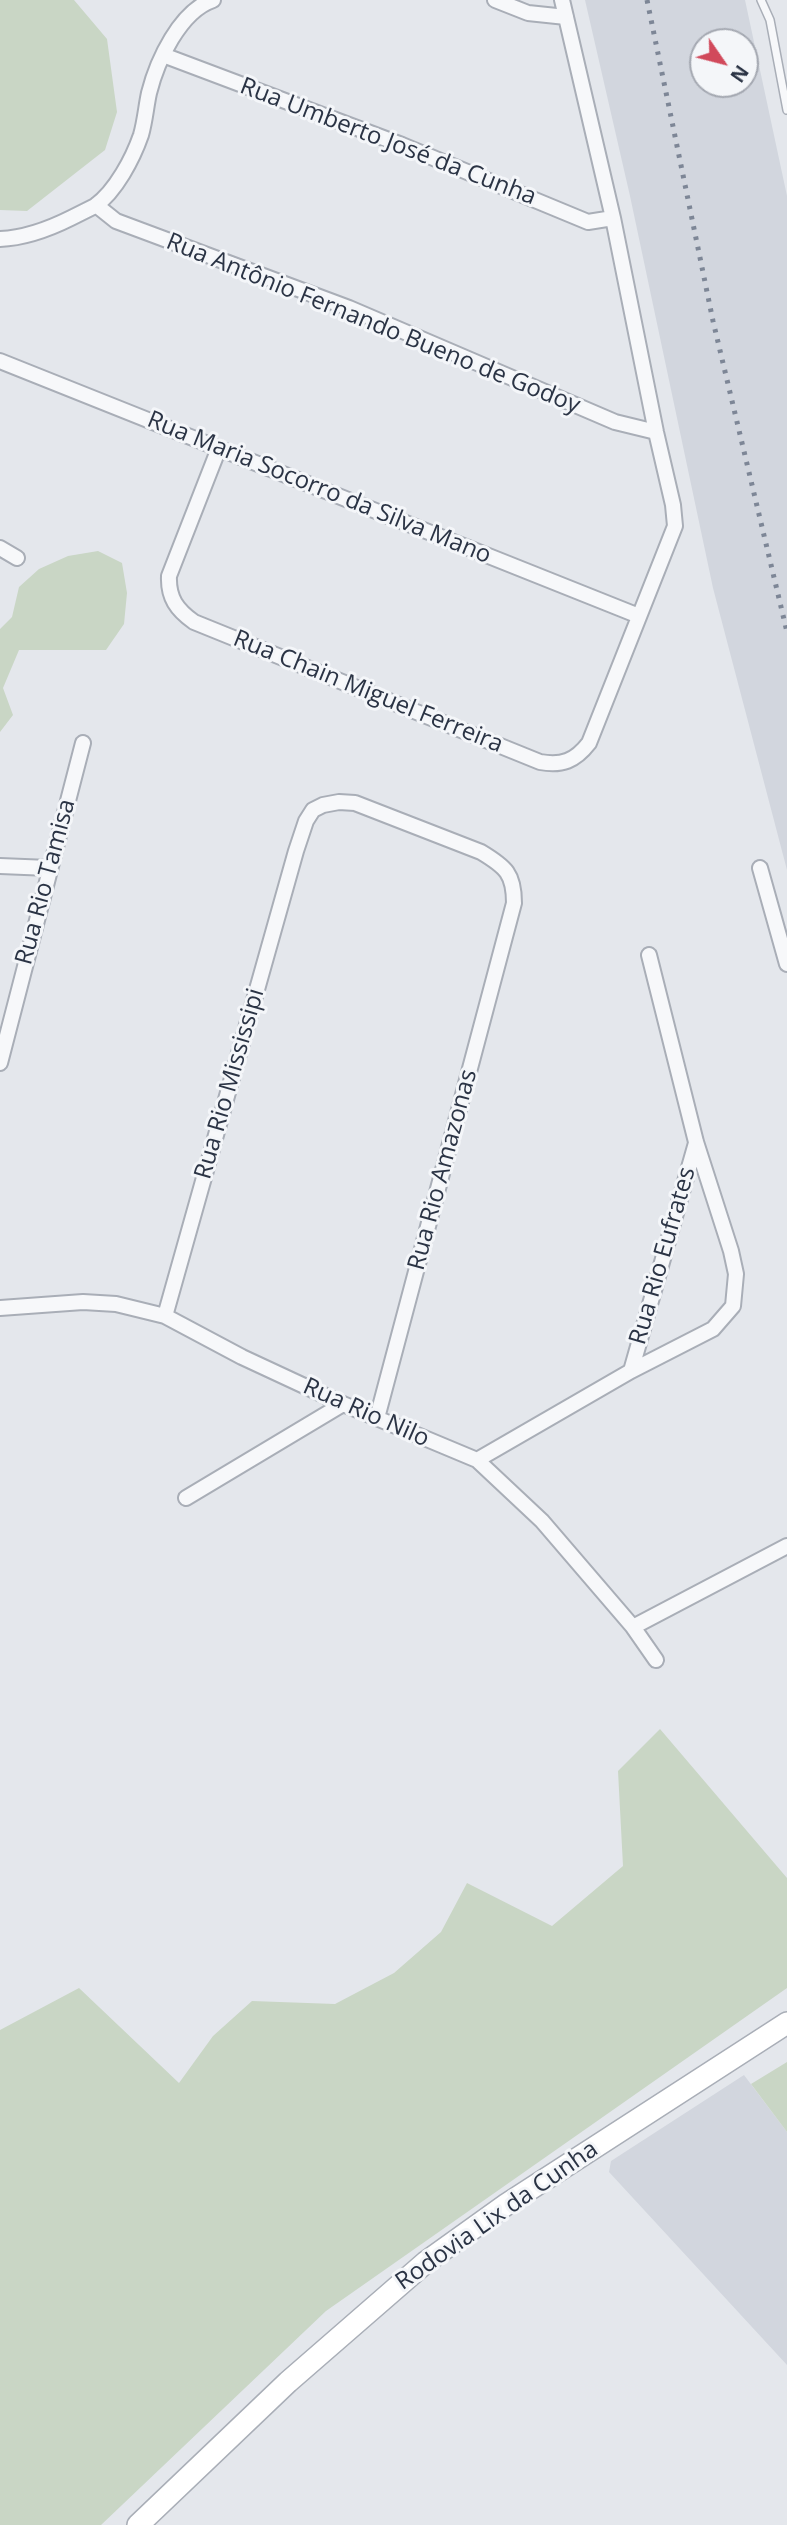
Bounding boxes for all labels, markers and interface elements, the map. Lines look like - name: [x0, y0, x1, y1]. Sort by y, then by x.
- north arrow: [689, 28, 759, 98]
- text: N: [724, 60, 755, 88]
- street label: Rua Umberto José da Cunha: [236, 72, 540, 212]
- street label: Rua Antônio Fernando Bueno de Godoy: [162, 228, 584, 420]
- street label: Rua Maria Socorro da Silva Mano: [143, 406, 495, 570]
- street label: Rua Chain Miguel Ferreira: [229, 625, 507, 759]
- street label: Rua Rio Tamisa: [10, 796, 82, 968]
- street label: Rua Rio Mississipi: [189, 985, 271, 1183]
- street label: Rua Rio Amazonas: [402, 1067, 484, 1273]
- street label: Rua Rio Eufrates: [624, 1164, 702, 1348]
- street label: Rua Rio Nilo: [298, 1372, 434, 1454]
- street label: Rodovia Lix da Cunha: [390, 2135, 604, 2297]

